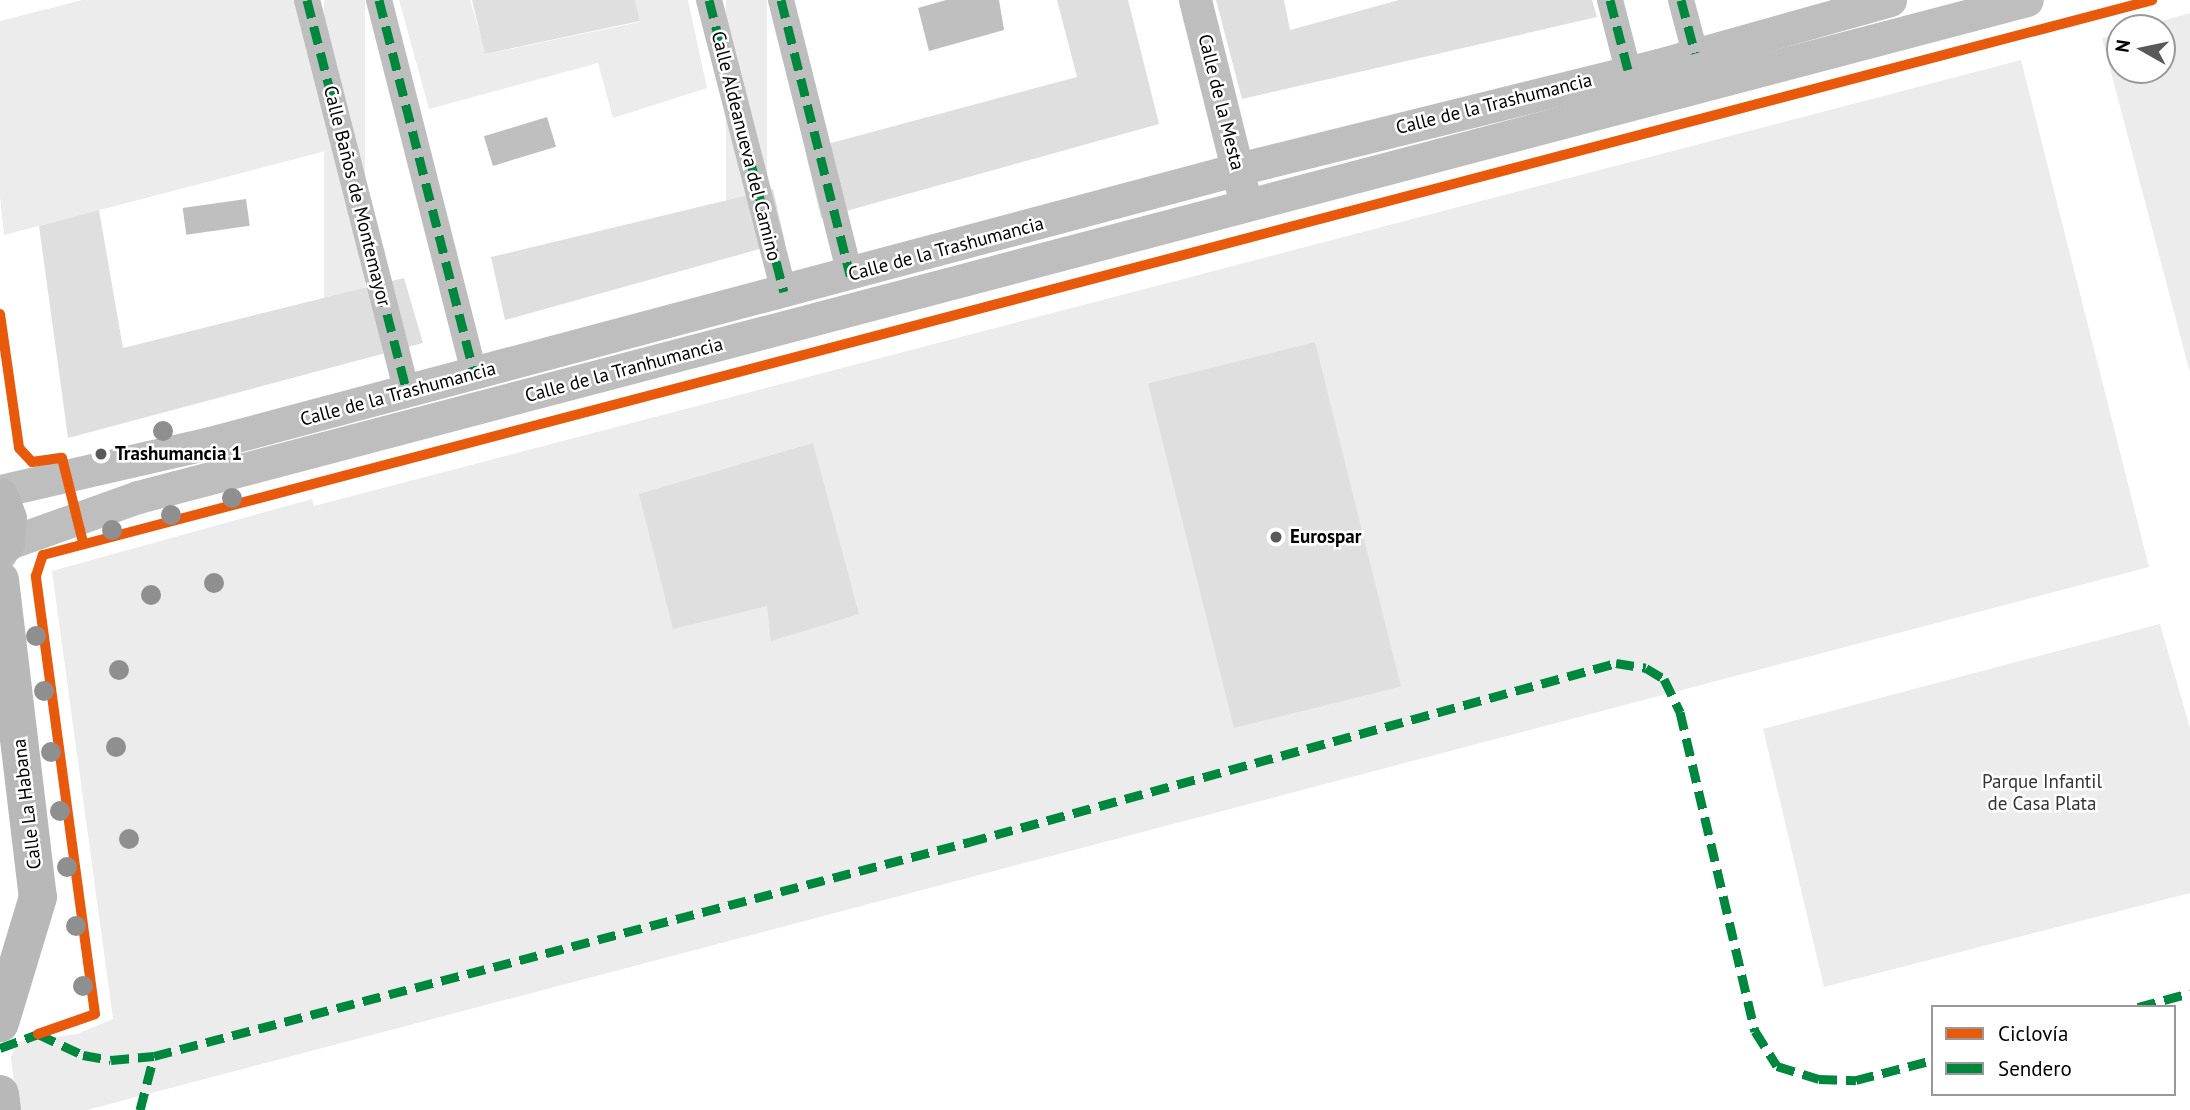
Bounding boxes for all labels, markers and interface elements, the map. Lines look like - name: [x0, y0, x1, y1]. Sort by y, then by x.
- north arrow: [2106, 14, 2176, 84]
- street label: Calle Aldeanueva del Camino: [706, 28, 786, 264]
- street label: Calle de la Mesta: [1193, 32, 1249, 172]
- text: N: [2109, 38, 2135, 54]
- street label: Calle de la Trashumancia: [1393, 68, 1595, 140]
- street label: Calle Baños de Montemayor: [319, 83, 395, 309]
- street label: Calle de la Trashumancia: [845, 212, 1047, 286]
- street label: Calle de la Tranhumancia: [522, 333, 726, 407]
- street label: Calle de la Trashumancia: [297, 357, 499, 431]
- place label: Trashumancia 1: [115, 443, 242, 465]
- marker: Trashumancia 1: [93, 446, 109, 462]
- place label: Eurospar: [1290, 526, 1361, 548]
- marker: Eurospar: [1268, 529, 1284, 545]
- street label: Calle La Habana: [8, 737, 46, 871]
- park label: Parque Infantil de Casa Plata: [1982, 771, 2102, 815]
- legend: [1931, 1005, 2176, 1096]
- text: Ciclovía: [1998, 1020, 2068, 1047]
- text: Sendero: [1998, 1055, 2072, 1082]

